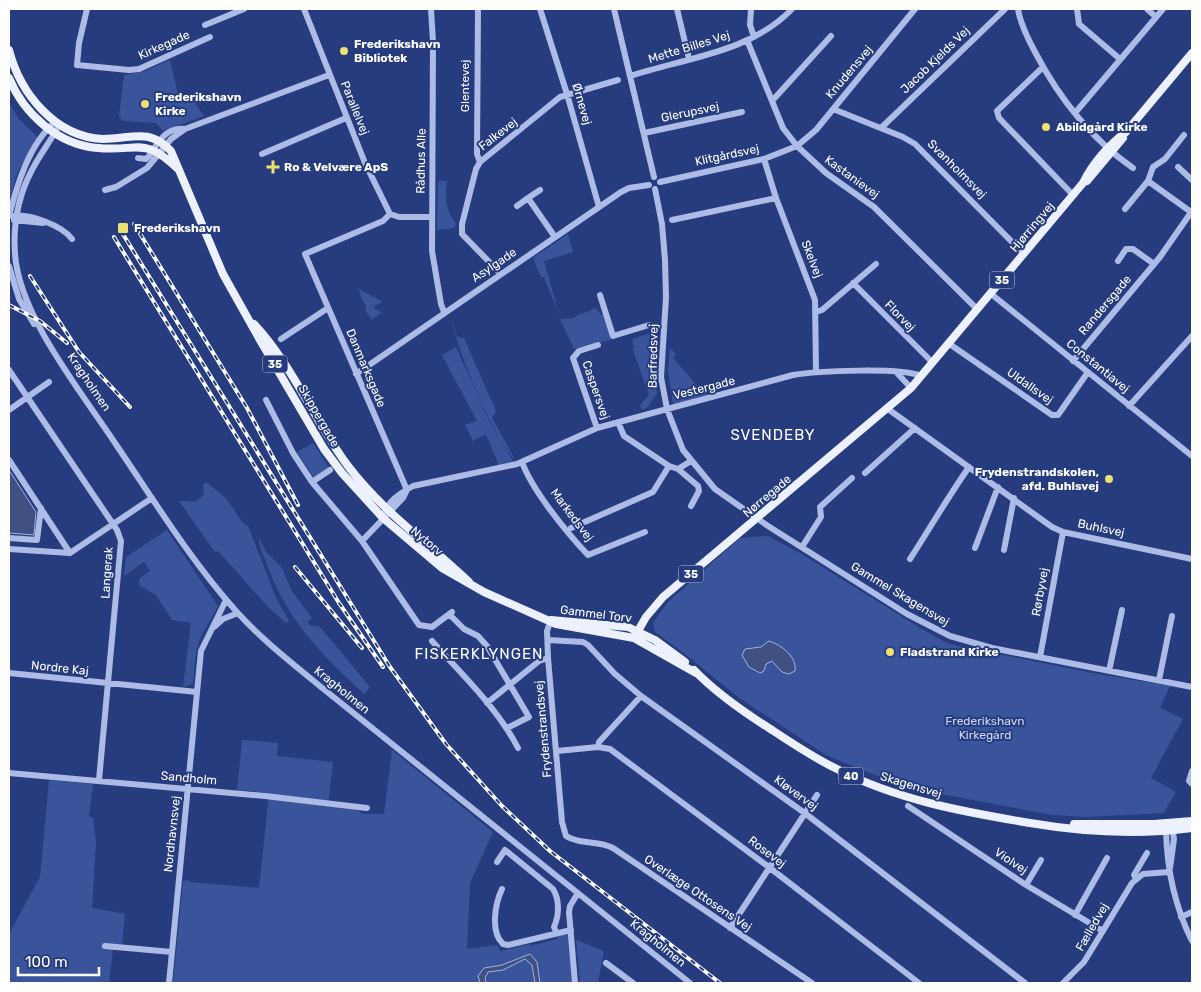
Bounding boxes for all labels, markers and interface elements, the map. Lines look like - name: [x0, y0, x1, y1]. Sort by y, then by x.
- street label: Jacob Kjelds Vej: [898, 24, 972, 96]
- street label: Kirkegade: [136, 27, 192, 63]
- street label: Mette Billes Vej: [647, 28, 731, 66]
- place label: Frederikshavn Bibliotek: [354, 37, 441, 65]
- street label: Knudensvej: [823, 43, 875, 101]
- marker: Frederikshavn Bibliotek: [338, 45, 350, 57]
- street label: Glentevej: [458, 60, 472, 112]
- street label: Parallelvej: [338, 79, 372, 137]
- street label: Ørnevej: [569, 82, 595, 126]
- place label: Frederikshavn Kirke: [155, 90, 242, 118]
- marker: Frederikshavn Kirke: [139, 98, 151, 110]
- street label: Glerupsvej: [660, 99, 720, 125]
- street label: Falkevej: [476, 115, 520, 153]
- place label: Abildgård Kirke: [1056, 120, 1148, 134]
- marker: Abildgård Kirke: [1040, 121, 1052, 133]
- street label: Rådhus Alle: [413, 128, 429, 194]
- street label: Svanholmsvej: [925, 137, 989, 201]
- street label: Klitgårdsvej: [694, 141, 760, 169]
- street label: Kastanievej: [822, 153, 882, 201]
- marker: Ro & Velvære ApS: [266, 160, 280, 174]
- place label: Ro & Velvære ApS: [284, 160, 388, 174]
- street label: Hjørringvej: [1007, 199, 1057, 255]
- marker: Frederikshavn: [116, 221, 130, 235]
- place label: Frederikshavn: [134, 221, 221, 235]
- street label: Skelvej: [798, 238, 826, 280]
- street label: Asylgade: [469, 245, 519, 285]
- road number: 35: [990, 272, 1014, 288]
- street label: Randersgade: [1076, 272, 1134, 338]
- street label: Florvej: [882, 298, 918, 334]
- street label: Barfredsvej: [645, 324, 661, 388]
- street label: Danmarksgade: [343, 327, 389, 410]
- street label: Constantiavej: [1064, 336, 1132, 396]
- street label: Kragholmen: [64, 350, 114, 414]
- road number: 35: [262, 356, 288, 372]
- street label: Caspersvej: [579, 359, 613, 421]
- street label: Uldallsvej: [1004, 365, 1056, 407]
- street label: Vestergade: [671, 373, 737, 402]
- street label: Skippergade: [296, 382, 343, 450]
- district label: SVENDEBY: [730, 426, 816, 444]
- place label: Frydenstrandskolen, afd. Buhlsvej: [975, 465, 1099, 493]
- street label: Nørregade: [740, 472, 794, 520]
- marker: Frydenstrandskolen, afd. Buhlsvej: [1103, 473, 1115, 485]
- street label: Markedsvej: [548, 486, 596, 544]
- street label: Buhlsvej: [1076, 516, 1126, 540]
- street label: Nytorv: [408, 524, 446, 559]
- street label: Langerak: [98, 546, 116, 599]
- street label: Gammel Skagensvej: [848, 559, 952, 629]
- road number: 35: [678, 566, 704, 582]
- street label: Rørbyvej: [1029, 567, 1051, 617]
- street label: Gammel Torv: [559, 603, 633, 625]
- district label: FISKERKLYNGEN: [415, 645, 543, 663]
- place label: Fladstrand Kirke: [900, 645, 999, 659]
- marker: Fladstrand Kirke: [884, 646, 896, 658]
- street label: Nordre Kaj: [31, 658, 89, 678]
- street label: Kragholmen: [311, 663, 373, 717]
- street label: Frydenstrandsvej: [532, 680, 554, 778]
- park label: Frederikshavn Kirkegård: [945, 714, 1025, 742]
- road number: 40: [838, 768, 864, 784]
- street label: Sandholm: [160, 769, 218, 787]
- street label: Skagensvej: [879, 769, 943, 801]
- street label: Kløvervej: [771, 772, 821, 814]
- street label: Nordhavnsvej: [161, 795, 183, 873]
- street label: Rosevej: [745, 833, 789, 871]
- street label: Violvej: [992, 845, 1030, 877]
- street label: Overlæge Ottosens Vej: [642, 852, 754, 934]
- street label: Fælledvej: [1073, 900, 1111, 954]
- street label: Kragholmen: [627, 916, 689, 970]
- scale bar: [18, 944, 99, 976]
- text: 100 m: [25, 953, 67, 971]

